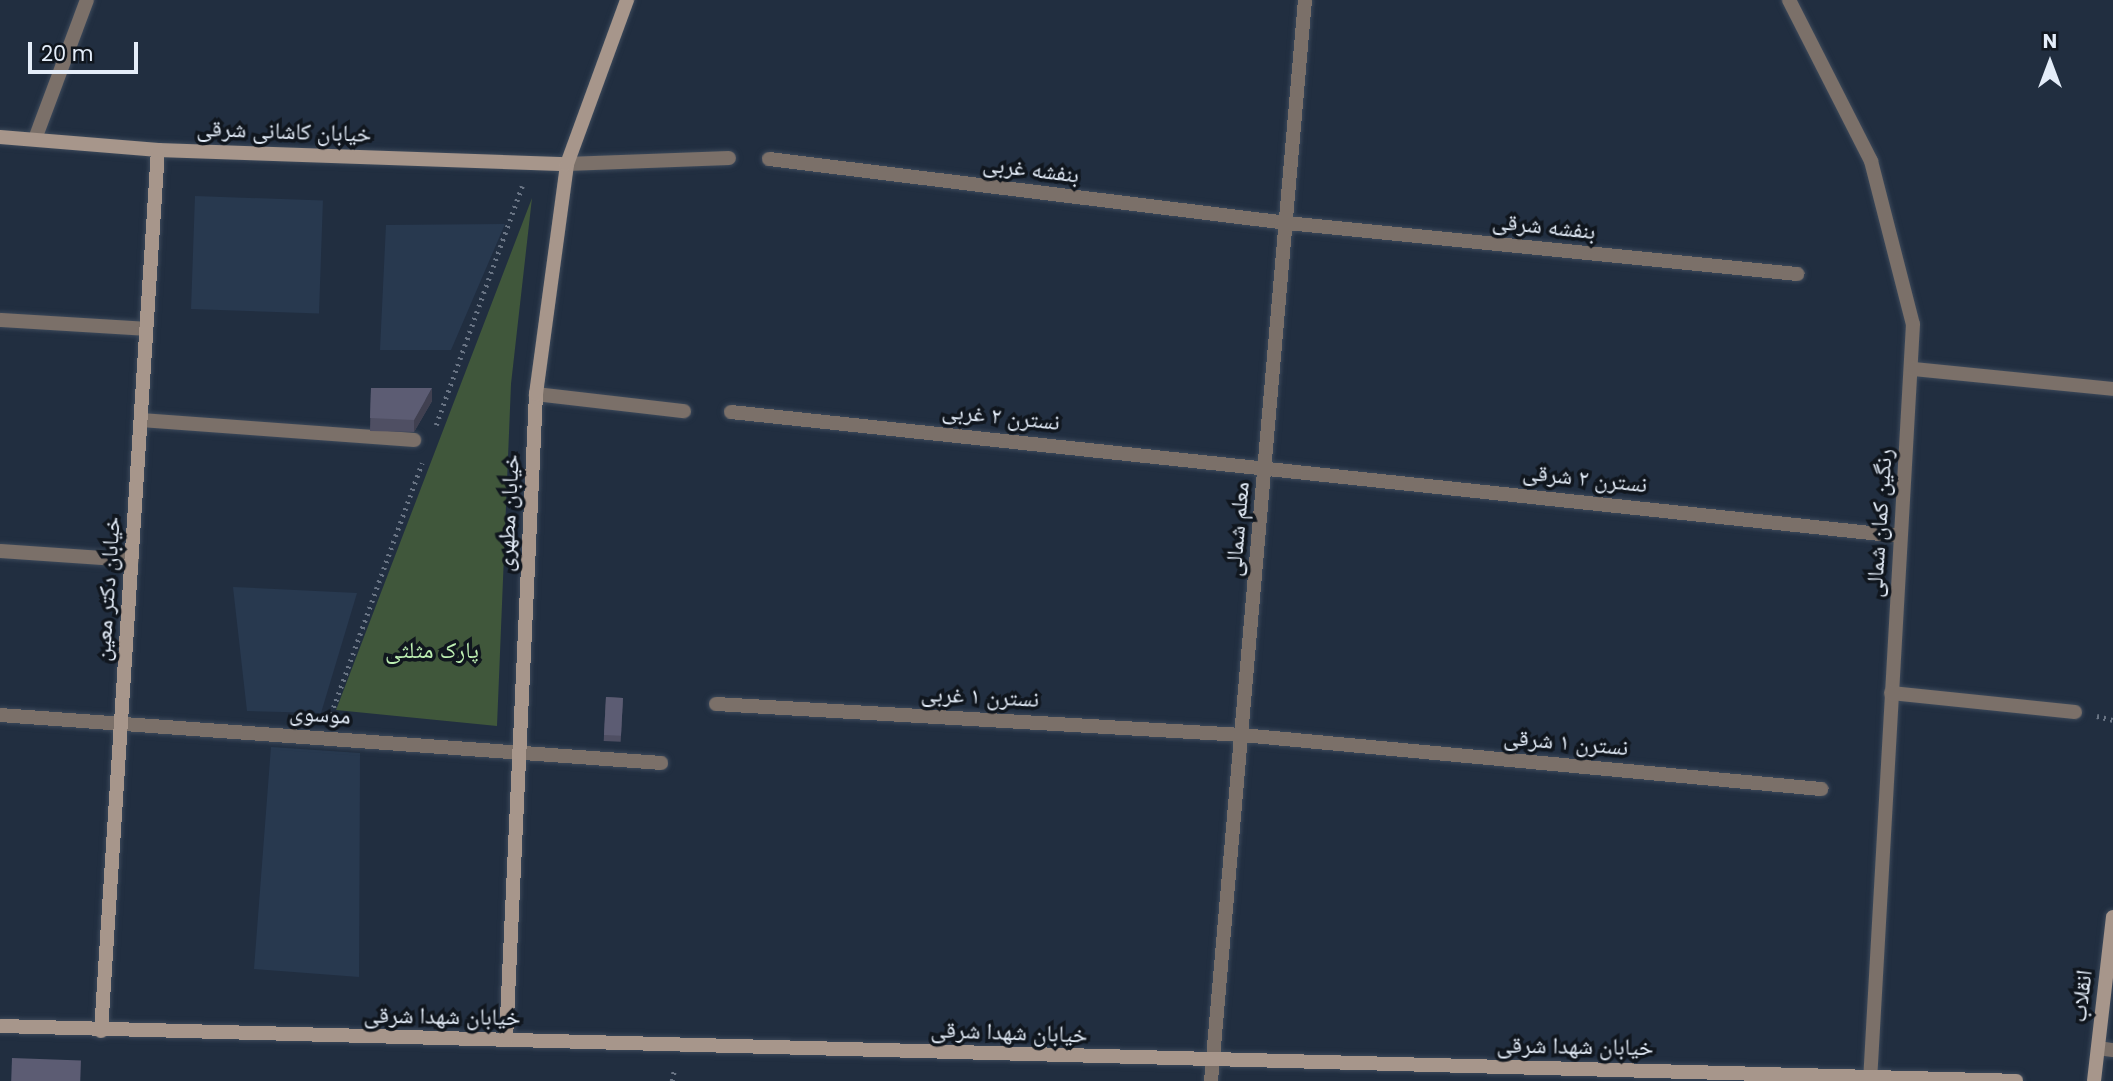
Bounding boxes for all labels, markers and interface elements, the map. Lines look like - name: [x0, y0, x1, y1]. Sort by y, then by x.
- scale bar: [32, 28, 142, 72]
- north arrow: [2015, 28, 2085, 98]
- text: N: [2043, 28, 2057, 55]
- text: 20 m: [41, 39, 94, 68]
- street label: خیابان کاشانی شرقی: [196, 114, 372, 148]
- street label: بنفشه غربی: [981, 149, 1081, 189]
- street label: بنفشه شرقی: [1491, 207, 1597, 245]
- street label: نسترن ۲ غربی: [941, 396, 1061, 436]
- street label: رنگین کمان شمالی: [1860, 448, 1898, 598]
- street label: خیابان مطهری: [491, 454, 525, 572]
- street label: نسترن ۲ شرقی: [1521, 458, 1649, 498]
- street label: معلم شمالی: [1219, 480, 1255, 578]
- street label: خیابان دکتر معین: [88, 516, 126, 662]
- park label: پارک مثلثی: [385, 636, 479, 664]
- street label: نسترن ۱ غربی: [920, 679, 1040, 713]
- street label: موسوی: [288, 698, 352, 730]
- street label: نسترن ۱ شرقی: [1502, 723, 1630, 761]
- street label: انقلاب: [2064, 968, 2098, 1024]
- street label: خیابان شهدا شرقی: [363, 1001, 521, 1031]
- street label: خیابان شهدا شرقی: [930, 1015, 1088, 1049]
- street label: خیابان شهدا شرقی: [1496, 1031, 1654, 1061]

